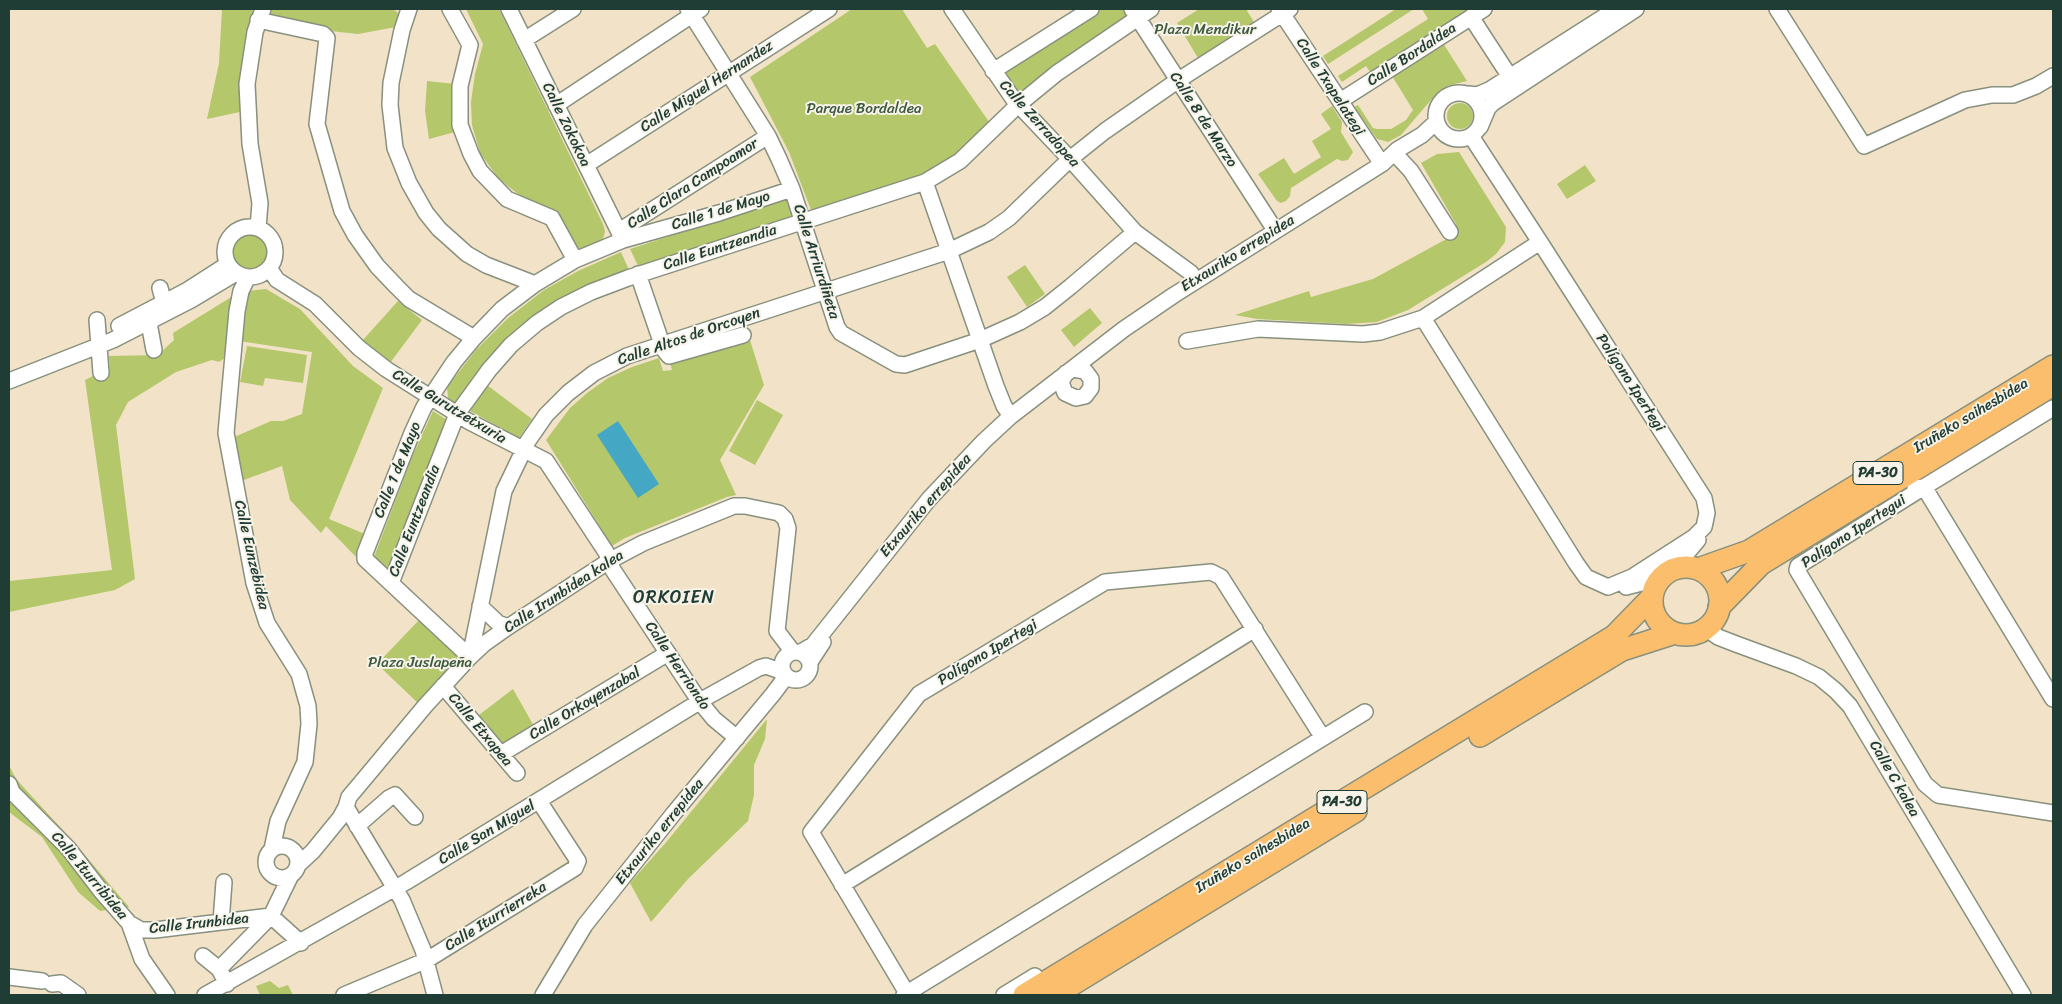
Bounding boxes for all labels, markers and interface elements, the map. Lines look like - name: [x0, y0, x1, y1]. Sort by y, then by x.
- street label: Calle Bordaldea: [1364, 19, 1460, 91]
- park label: Plaza Mendikur: [1154, 21, 1256, 39]
- street label: Calle Txapelategi: [1292, 35, 1368, 139]
- street label: Calle Miguel Hernandez: [637, 37, 777, 137]
- street label: Calle 8 de Marzo: [1165, 69, 1241, 171]
- street label: Calle Zerradopea: [995, 77, 1083, 171]
- street label: Calle Zokokoa: [538, 80, 594, 170]
- park label: Parque Bordaldea: [807, 100, 921, 118]
- street label: Calle Clara Campoamor: [624, 135, 762, 233]
- street label: Calle 1 de Mayo: [670, 187, 772, 235]
- street label: Calle Arriurdiñeta: [789, 202, 843, 322]
- street label: Etxauriko errepidea: [1178, 212, 1298, 296]
- street label: Calle Euntzeandia: [661, 221, 779, 275]
- street label: Calle Altos de Orcoyen: [615, 304, 763, 370]
- street label: Polígono Ipertegi: [1592, 331, 1668, 435]
- street label: Calle Gurutzetxuria: [389, 366, 509, 448]
- street label: Iruñeko saihesbidea: [1910, 375, 2032, 457]
- street label: Calle 1 de Mayo: [371, 419, 425, 521]
- street label: Etxauriko errepidea: [876, 451, 976, 561]
- road number: PA-30: [1853, 462, 1903, 484]
- street label: Calle Euntzeandia: [385, 463, 445, 579]
- street label: Polígono Ipertegui: [1798, 491, 1910, 573]
- street label: Calle Eunzebidea: [230, 499, 272, 611]
- street label: Calle Irunbidea kalea: [501, 547, 627, 637]
- district label: ORKOIEN: [633, 587, 715, 609]
- street label: Polígono Ipertegi: [935, 616, 1041, 690]
- street label: Calle Herriondo: [641, 618, 713, 714]
- park label: Plaza Juslapeña: [368, 654, 472, 672]
- street label: Calle Orkoyenzabal: [526, 664, 644, 744]
- street label: Calle Etxapea: [444, 690, 516, 770]
- street label: Calle C kalea: [1865, 738, 1923, 820]
- street label: Etxauriko errepidea: [612, 776, 708, 888]
- road number: PA-30: [1317, 790, 1367, 814]
- street label: Calle San Miguel: [435, 797, 539, 869]
- street label: Iruñeko saihesbidea: [1192, 815, 1314, 897]
- street label: Calle Iturribidea: [47, 828, 131, 924]
- street label: Calle Iturrierreka: [442, 878, 550, 956]
- street label: Calle Irunbidea: [148, 910, 250, 938]

